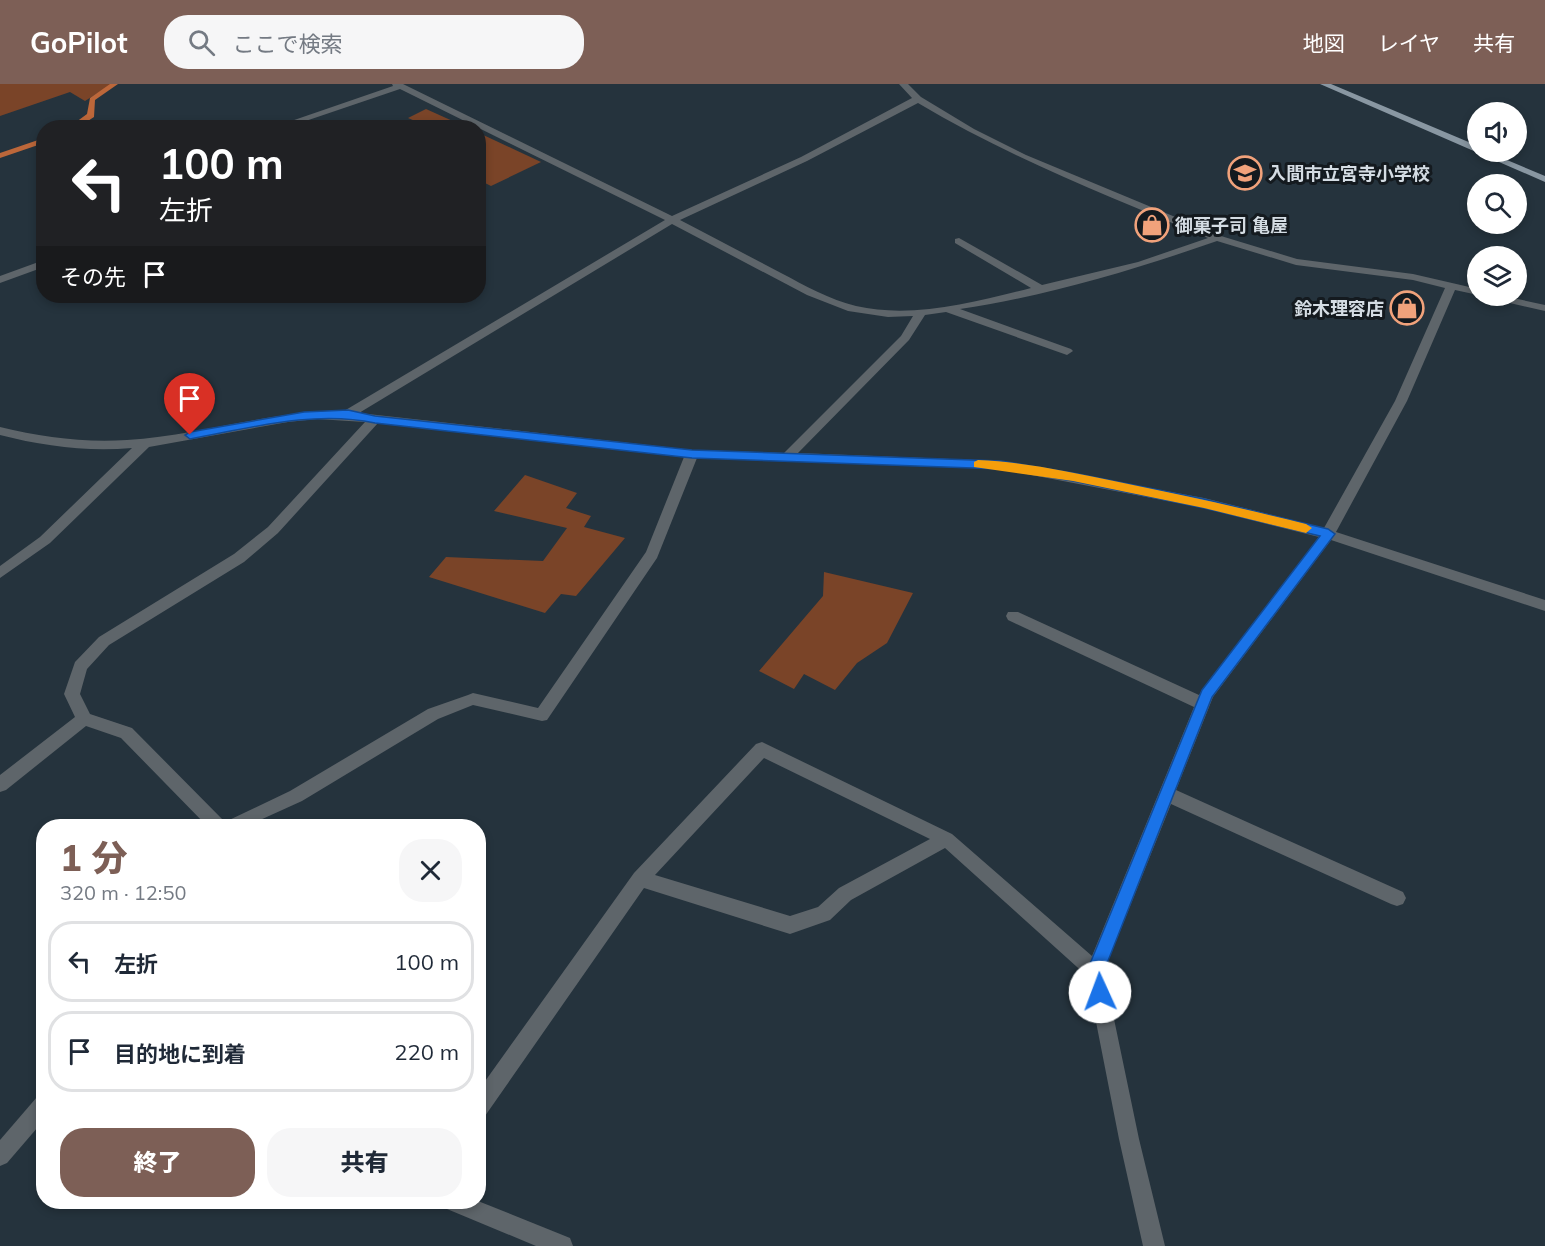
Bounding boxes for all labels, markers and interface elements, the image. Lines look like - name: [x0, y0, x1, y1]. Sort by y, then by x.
- search box: [164, 15, 584, 69]
- text: GoPilot: [30, 25, 128, 60]
- icon: search: [185, 26, 218, 59]
- text: ここで検索: [233, 30, 343, 58]
- text: 地図: [1303, 30, 1345, 56]
- text: レイヤ: [1378, 30, 1440, 56]
- text: 共有: [1473, 30, 1515, 56]
- map controls: [1467, 102, 1527, 306]
- button: sound: [1467, 102, 1527, 162]
- text: 100 m: [159, 137, 284, 190]
- icon: left: [60, 144, 138, 222]
- school or university icon: 入間市立宮寺小学校: [1227, 155, 1263, 191]
- place label: 入間市立宮寺小学校: [1268, 162, 1430, 185]
- button: search: [1467, 174, 1527, 234]
- text: 左折: [159, 193, 213, 227]
- shop icon: 御菓子司 亀屋: [1134, 207, 1170, 243]
- place label: 御菓子司 亀屋: [1174, 214, 1288, 237]
- button: layers: [1467, 246, 1527, 306]
- icon: arrive: [138, 258, 171, 291]
- text: その先: [60, 263, 126, 291]
- shop icon: 鈴木理容店: [1389, 290, 1425, 326]
- place label: 鈴木理容店: [1294, 297, 1384, 320]
- pin: [164, 373, 215, 435]
- icon: arrive: [173, 382, 206, 415]
- text: 1 分: [60, 835, 128, 880]
- button: close: [399, 839, 462, 902]
- text: 320 m · 12:50: [60, 880, 186, 905]
- icon: left: [63, 945, 96, 978]
- text: 100 m: [394, 948, 459, 976]
- text: 左折: [114, 950, 158, 978]
- position arrow: [1068, 960, 1132, 1024]
- icon: arrive: [63, 1035, 96, 1068]
- text: 220 m: [394, 1038, 459, 1066]
- text: 目的地に到着: [114, 1040, 246, 1068]
- button: 終了: [60, 1128, 255, 1197]
- button: 共有: [267, 1128, 462, 1197]

